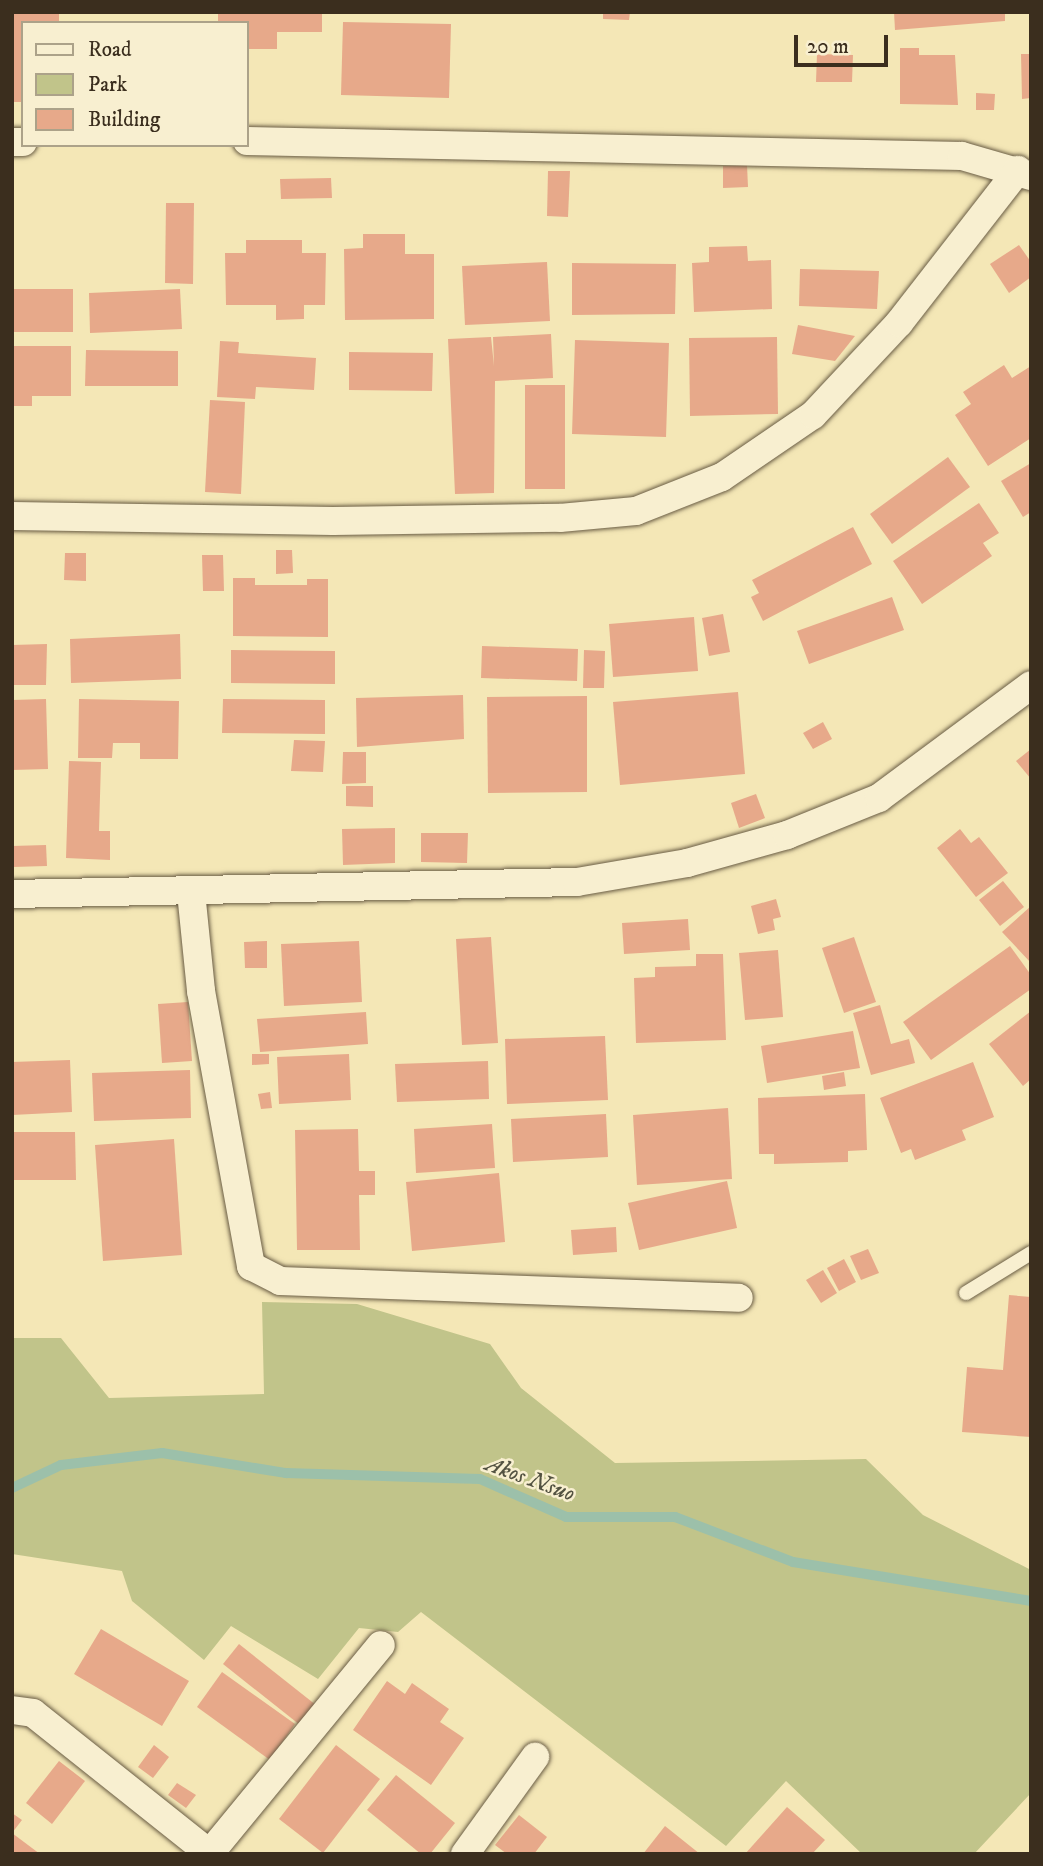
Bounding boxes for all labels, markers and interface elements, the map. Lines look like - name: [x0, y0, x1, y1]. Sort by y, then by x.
- legend: [21, 21, 248, 147]
- scale bar: [798, 21, 892, 65]
- text: 20 m: [807, 34, 849, 60]
- text: Road: [88, 37, 132, 63]
- text: Park: [88, 72, 127, 98]
- text: Building: [88, 107, 160, 133]
- water label: Akos Nsuo: [482, 1451, 578, 1509]

